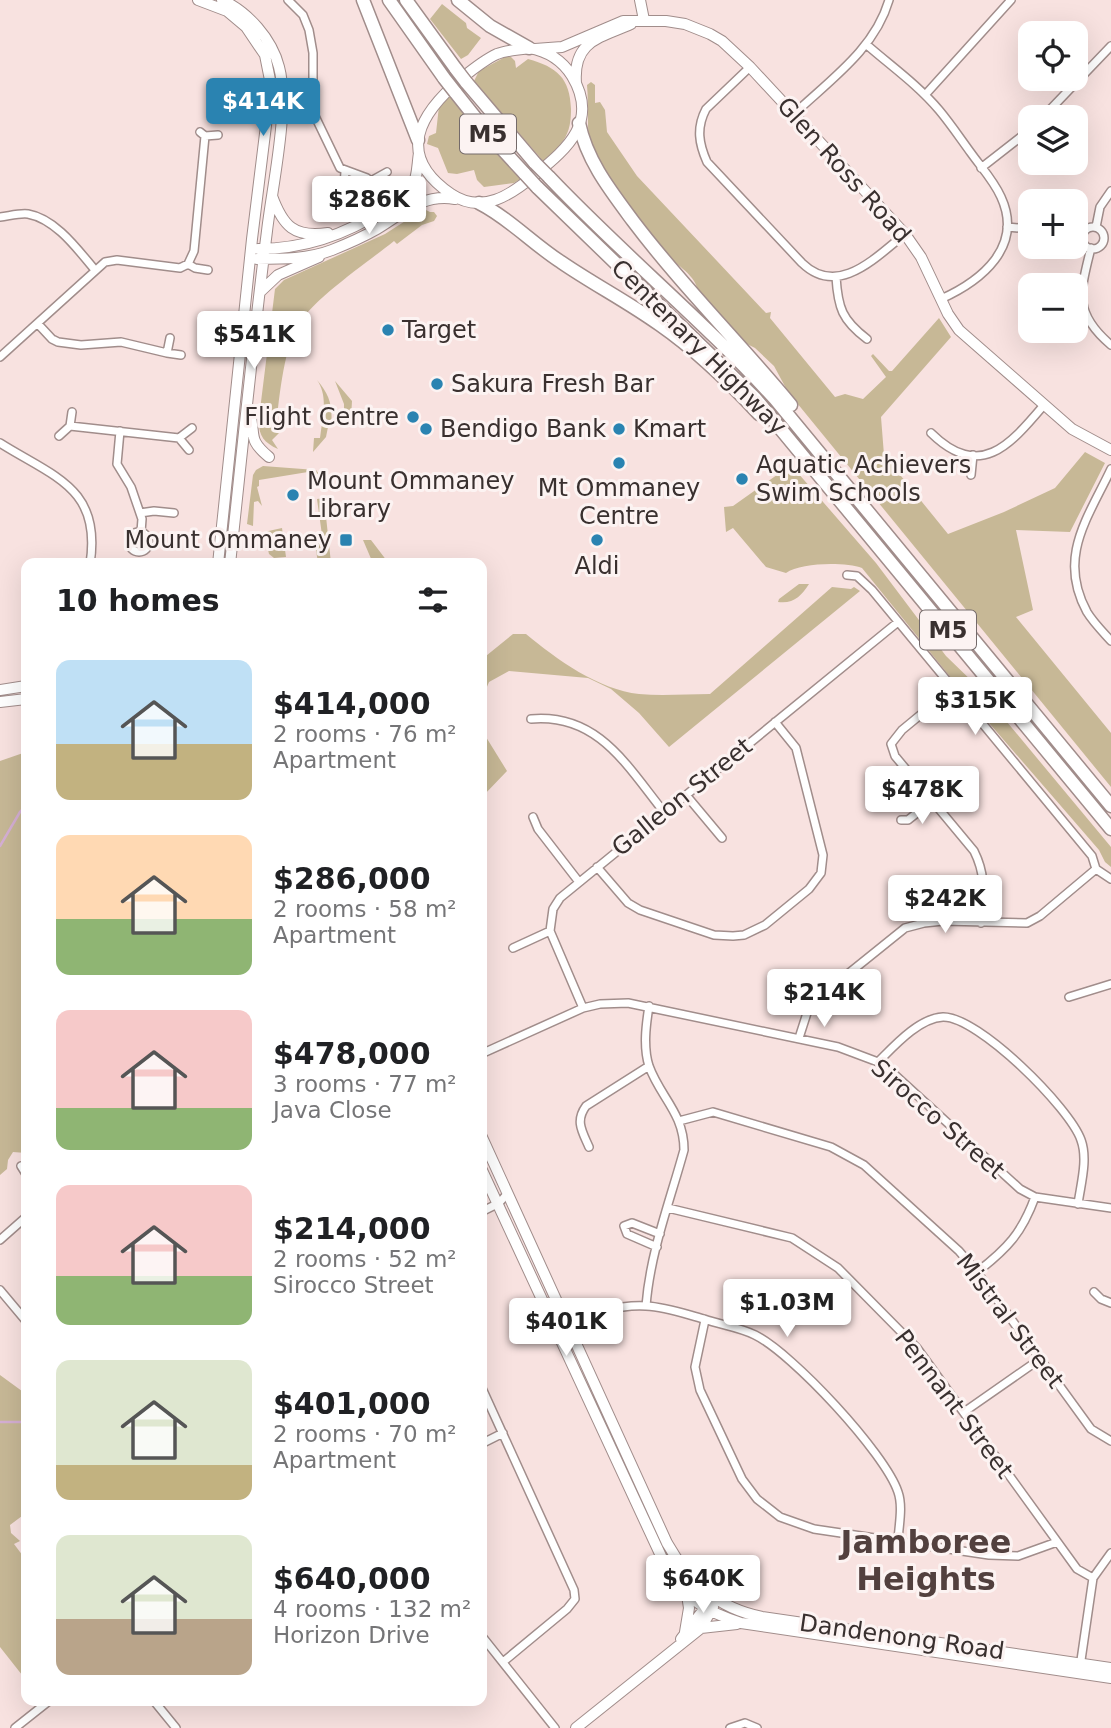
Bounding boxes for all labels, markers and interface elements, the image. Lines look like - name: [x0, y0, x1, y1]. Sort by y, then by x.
- map controls: [1018, 21, 1088, 343]
- button: locate: [1018, 21, 1088, 91]
- pin: $414K: [214, 78, 312, 138]
- text: $414K: [222, 88, 304, 114]
- street label: Glen Ross Road: [771, 92, 917, 248]
- button: layers: [1018, 105, 1088, 175]
- road number: M5: [460, 114, 516, 154]
- pin: $286K: [320, 176, 418, 236]
- text: $286K: [328, 186, 410, 212]
- button: +: [1018, 189, 1088, 259]
- street label: Centenary Highway: [606, 254, 792, 440]
- button: −: [1018, 273, 1088, 343]
- pin: $541K: [205, 312, 303, 371]
- place label: Target: [401, 316, 476, 344]
- text: $541K: [213, 321, 295, 347]
- marker: Target: [380, 322, 396, 338]
- place label: Sakura Fresh Bar: [451, 370, 654, 398]
- marker: Sakura Fresh Bar: [429, 376, 445, 392]
- place label: Flight Centre: [244, 403, 399, 431]
- marker: Flight Centre: [405, 409, 421, 425]
- place label: Bendigo Bank: [440, 415, 606, 443]
- place label: Kmart: [633, 415, 706, 443]
- marker: Bendigo Bank: [418, 421, 434, 437]
- marker: Kmart: [611, 421, 627, 437]
- place label: Aquatic Achievers Swim Schools: [756, 451, 971, 507]
- marker: Mt Ommaney Centre: [611, 455, 627, 471]
- place label: Mount Ommaney Library: [307, 467, 514, 523]
- marker: Aquatic Achievers Swim Schools: [734, 471, 750, 487]
- place label: Mt Ommaney Centre: [538, 474, 700, 530]
- marker: Mount Ommaney Library: [285, 487, 301, 503]
- place label: Mount Ommaney: [125, 526, 332, 554]
- marker: Mount Ommaney: [338, 532, 354, 548]
- marker: Aldi: [589, 532, 605, 548]
- place label: Aldi: [575, 552, 620, 580]
- icon: filters: [414, 581, 452, 619]
- text: 10 homes: [56, 583, 220, 618]
- road number: M5: [920, 610, 976, 650]
- pin: $315K: [926, 678, 1024, 737]
- text: $414,000: [273, 686, 431, 721]
- text: $315K: [934, 687, 1016, 713]
- icon: home: [112, 688, 196, 772]
- text: 2 rooms · 76 m²: [273, 721, 457, 747]
- street label: Galleon Street: [606, 732, 758, 862]
- text: Apartment: [273, 747, 396, 773]
- pin: $478K: [873, 766, 971, 826]
- text: $478K: [881, 776, 963, 802]
- text: $286,000: [273, 861, 431, 896]
- icon: home: [112, 863, 196, 947]
- pin: $242K: [896, 876, 994, 935]
- text: $242K: [904, 885, 986, 911]
- text: 2 rooms · 58 m²: [273, 896, 457, 922]
- text: Apartment: [273, 922, 396, 948]
- pin: $214K: [775, 970, 873, 1029]
- text: $214K: [783, 979, 865, 1005]
- text: $478,000: [273, 1036, 431, 1071]
- icon: home: [112, 1038, 196, 1122]
- street label: Sirocco Street: [866, 1053, 1010, 1185]
- text: 3 rooms · 77 m²: [273, 1071, 457, 1097]
- text: Java Close: [273, 1097, 392, 1123]
- text: $214,000: [273, 1211, 431, 1246]
- icon: home: [112, 1213, 196, 1297]
- text: 2 rooms · 52 m²: [273, 1246, 457, 1272]
- street label: Mistral Street: [950, 1248, 1070, 1394]
- text: Sirocco Street: [273, 1272, 434, 1298]
- pin: $1.03M: [730, 1280, 844, 1339]
- text: $1.03M: [739, 1289, 835, 1315]
- pin: $401K: [517, 1298, 615, 1358]
- text: $401K: [525, 1308, 607, 1334]
- street label: Pennant Street: [889, 1324, 1019, 1484]
- text: $401,000: [273, 1386, 431, 1421]
- icon: home: [112, 1388, 196, 1472]
- text: 2 rooms · 70 m²: [273, 1421, 457, 1447]
- text: Apartment: [273, 1447, 396, 1473]
- district label: Jamboree Heights: [839, 1523, 1011, 1598]
- pin: $640K: [654, 1556, 752, 1615]
- text: $640,000: [273, 1561, 431, 1596]
- icon: home: [112, 1563, 196, 1647]
- text: $640K: [662, 1565, 744, 1591]
- text: 4 rooms · 132 m²: [273, 1596, 471, 1622]
- street label: Dandenong Road: [798, 1609, 1006, 1665]
- text: Horizon Drive: [273, 1622, 430, 1648]

